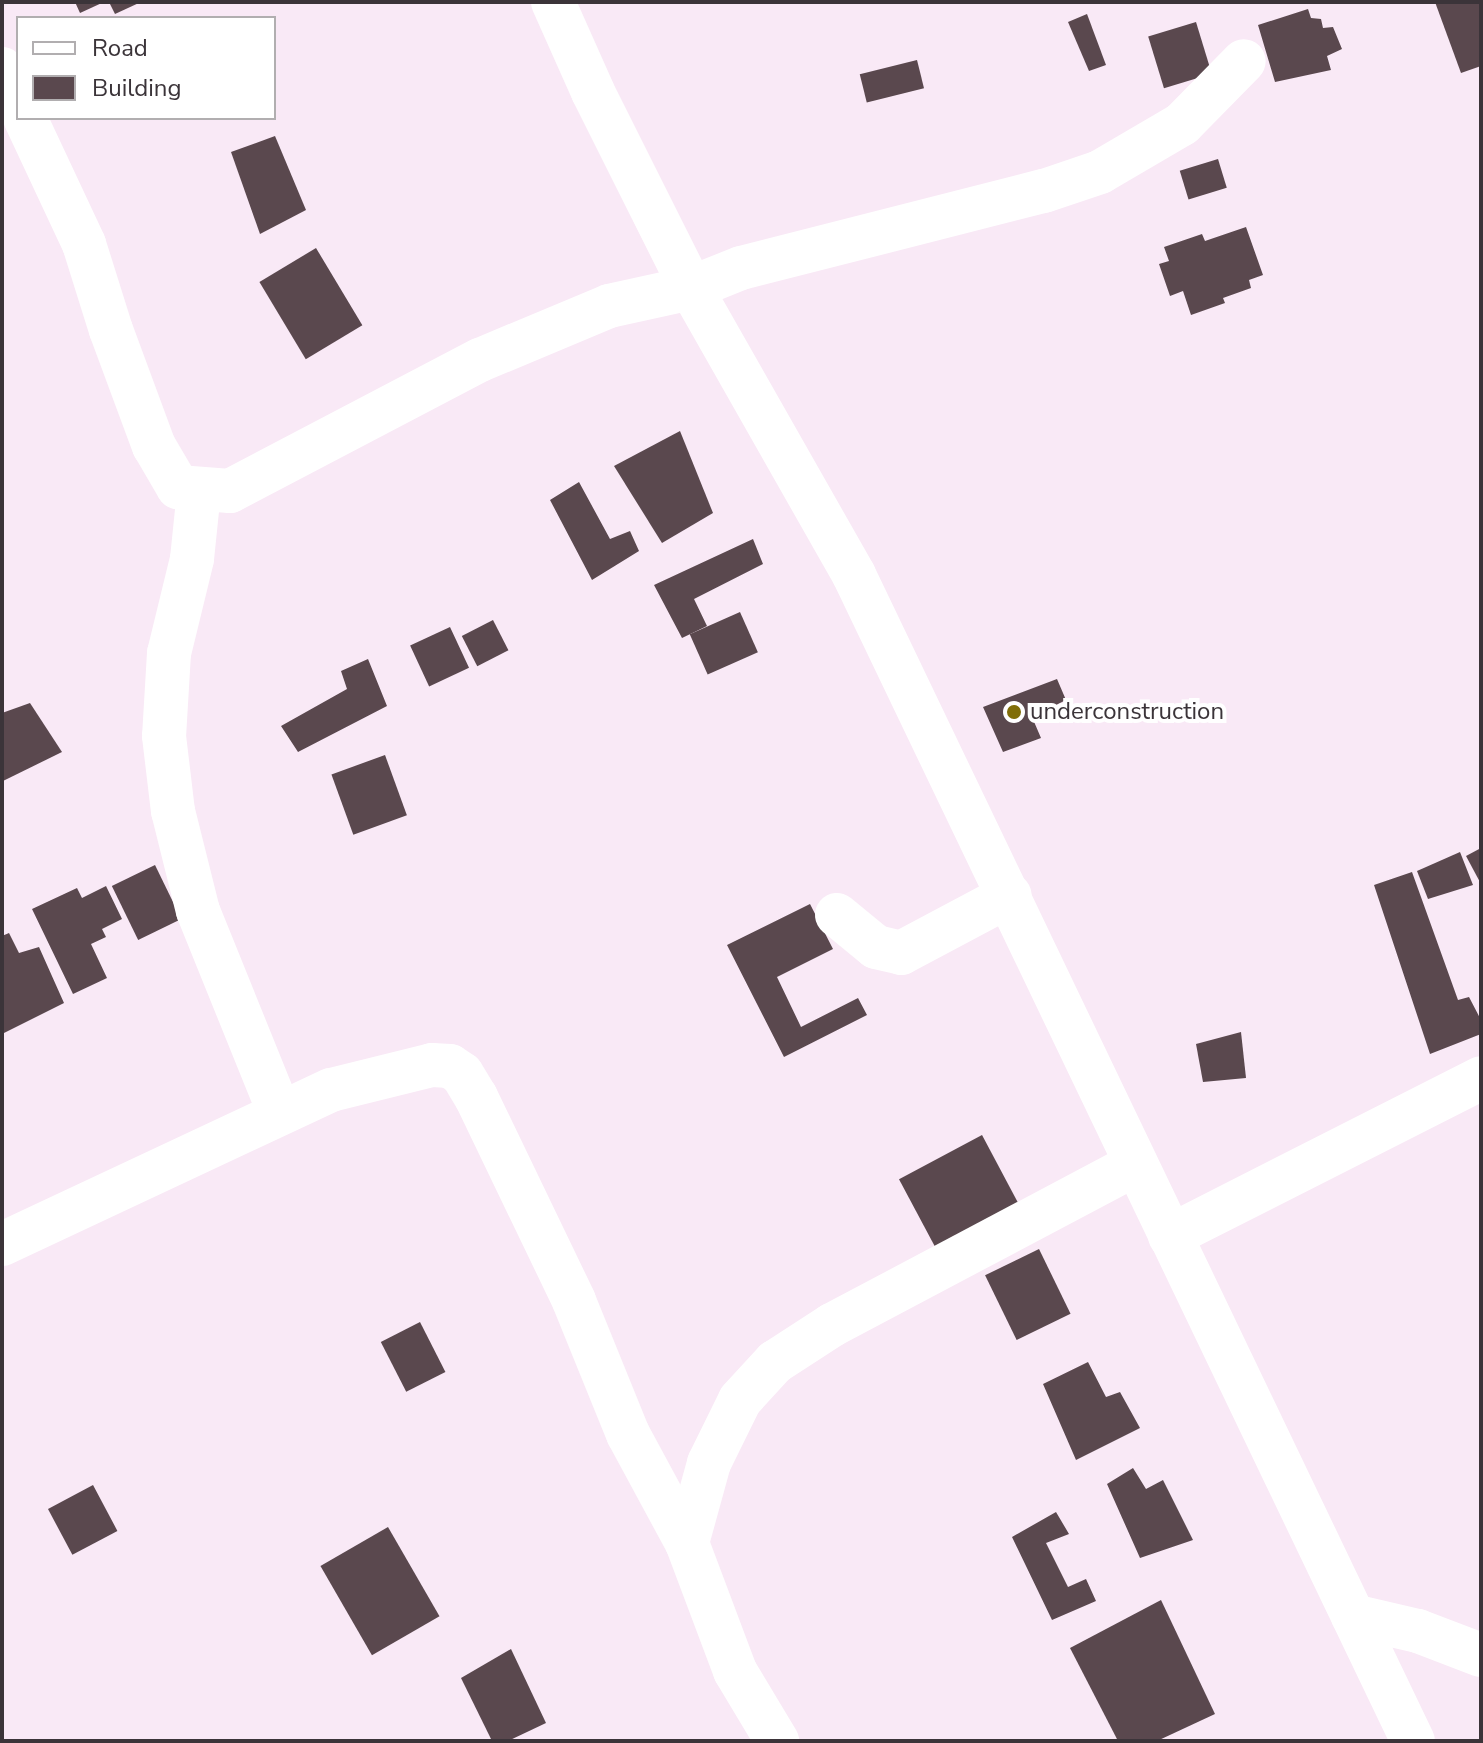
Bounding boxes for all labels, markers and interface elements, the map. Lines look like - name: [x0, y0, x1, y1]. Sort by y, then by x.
- legend: [16, 16, 276, 120]
- text: Road: [92, 32, 148, 64]
- text: Building: [92, 72, 182, 104]
- place label: underconstruction: [1030, 698, 1224, 726]
- marker: underconstruction: [1005, 703, 1023, 721]

